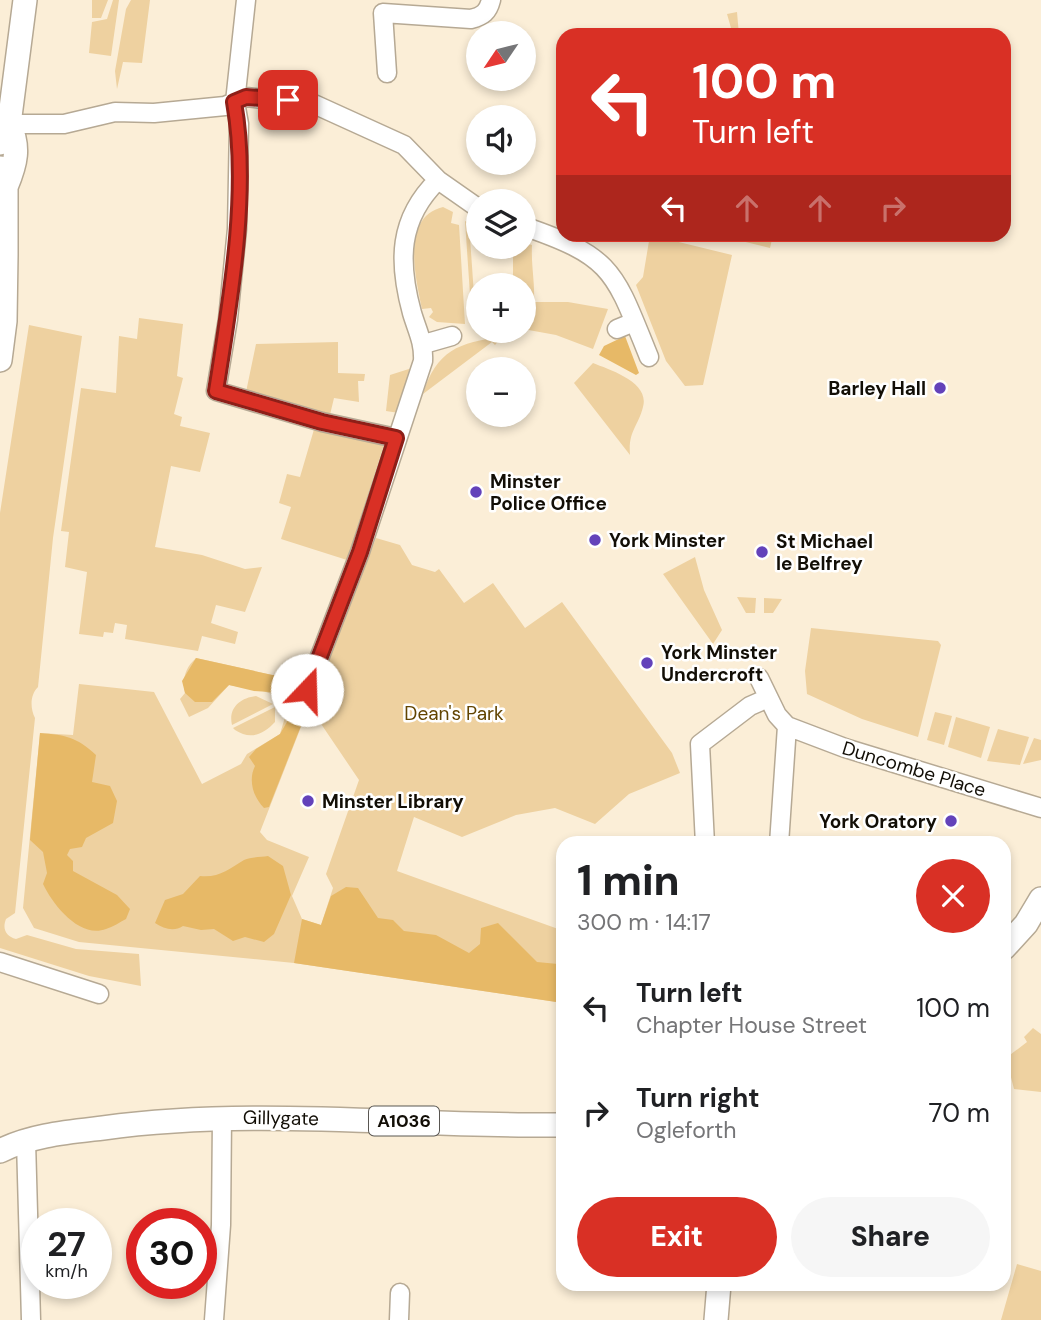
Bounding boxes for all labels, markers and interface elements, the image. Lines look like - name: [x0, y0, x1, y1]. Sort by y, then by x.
- north arrow: [466, 21, 536, 91]
- map controls: [466, 21, 536, 427]
- text: 100 m: [692, 49, 836, 113]
- icon: left: [577, 56, 668, 147]
- pin: [258, 70, 318, 130]
- icon: arrive: [269, 81, 307, 119]
- button: sound: [466, 105, 536, 175]
- text: Turn left: [692, 111, 814, 153]
- button: layers: [466, 189, 536, 259]
- icon: left: [655, 189, 693, 227]
- icon: ahead: [728, 189, 766, 227]
- icon: ahead: [801, 189, 839, 227]
- icon: right: [874, 189, 912, 227]
- button: +: [466, 273, 536, 343]
- button: −: [466, 357, 536, 427]
- place label: Barley Hall: [828, 376, 926, 401]
- marker: Barley Hall: [932, 380, 948, 396]
- place label: Minster Police Office: [490, 469, 607, 516]
- marker: Minster Police Office: [468, 484, 484, 500]
- place label: York Minster: [609, 528, 725, 553]
- place label: St Michael le Belfrey: [776, 529, 873, 576]
- marker: York Minster: [587, 532, 603, 548]
- marker: St Michael le Belfrey: [754, 544, 770, 560]
- place label: York Minster Undercroft: [661, 640, 777, 687]
- position arrow: [270, 653, 344, 727]
- marker: York Minster Undercroft: [639, 655, 655, 671]
- park label: Dean's Park: [404, 701, 504, 726]
- street label: Duncombe Place: [839, 735, 989, 803]
- place label: Minster Library: [322, 789, 464, 814]
- marker: Minster Library: [300, 793, 316, 809]
- place label: York Oratory: [819, 809, 938, 834]
- marker: York Oratory: [943, 813, 959, 829]
- text: 1 min: [577, 853, 680, 908]
- button: close: [916, 859, 990, 933]
- text: 300 m · 14:17: [577, 907, 711, 937]
- text: Turn left: [636, 976, 743, 1010]
- icon: left: [577, 989, 615, 1027]
- text: 100 m: [916, 991, 990, 1025]
- text: Chapter House Street: [636, 1010, 867, 1040]
- text: Turn right: [636, 1081, 760, 1115]
- icon: right: [577, 1094, 615, 1132]
- text: 70 m: [929, 1096, 990, 1130]
- street label: Gillygate: [243, 1105, 319, 1131]
- road number: A1036: [369, 1106, 439, 1136]
- text: Ogleforth: [636, 1115, 737, 1145]
- button: Exit: [577, 1197, 777, 1277]
- button: Share: [791, 1197, 990, 1277]
- speed limit sign: 30: [126, 1208, 217, 1299]
- text: 27: [47, 1221, 86, 1267]
- text: km/h: [45, 1259, 88, 1283]

